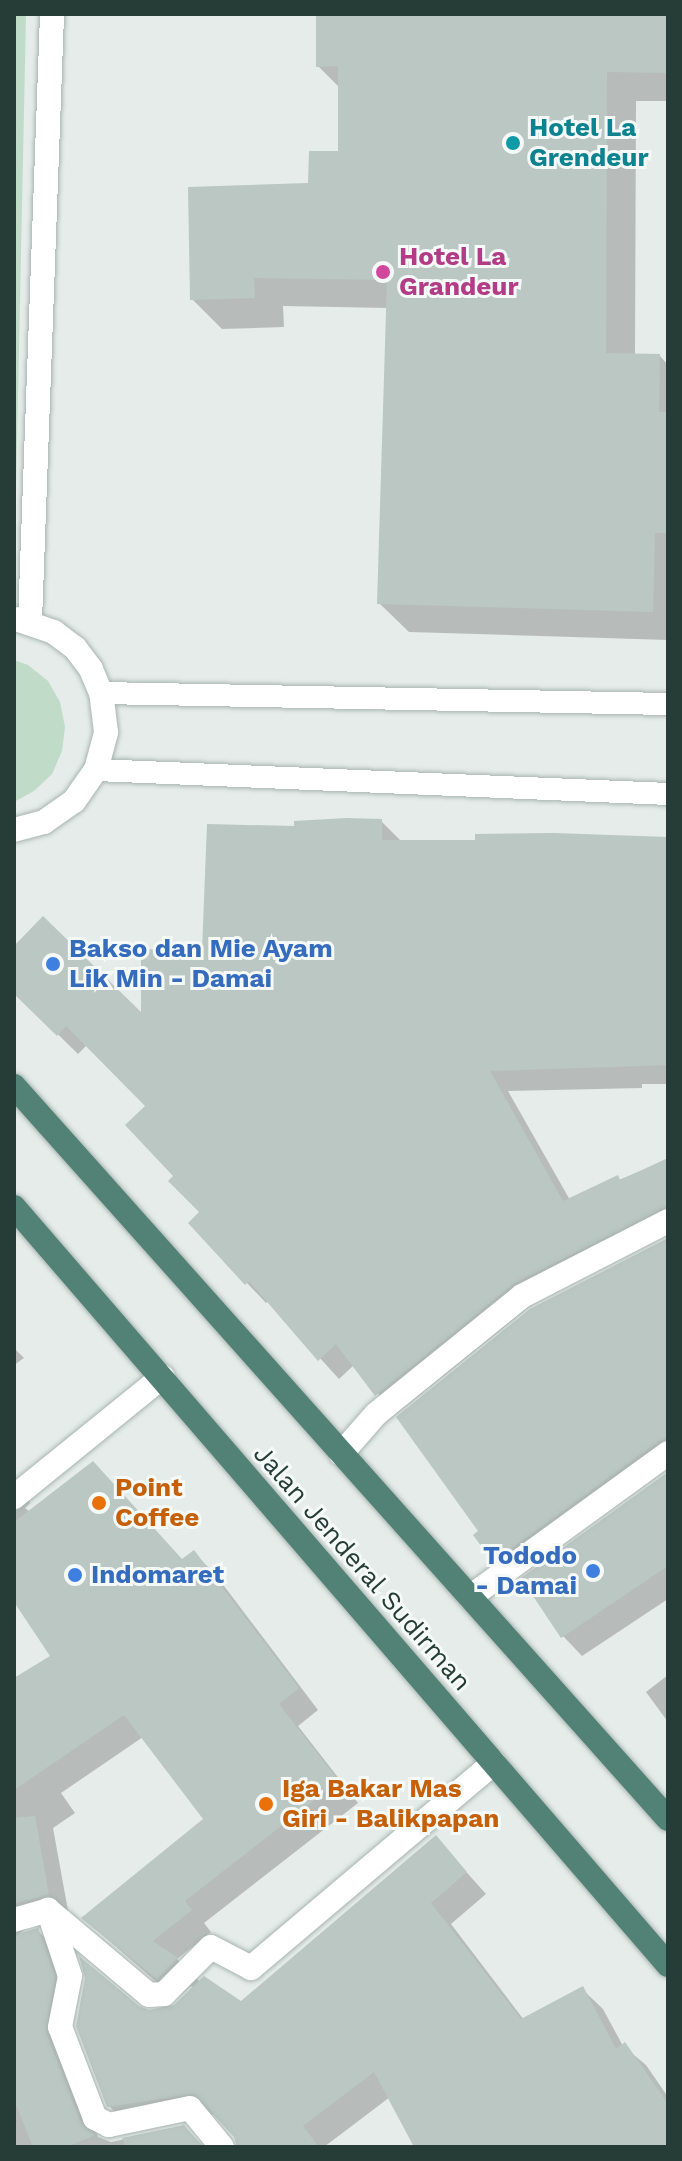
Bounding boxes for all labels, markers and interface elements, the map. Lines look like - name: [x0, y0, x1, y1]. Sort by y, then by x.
- place label: Hotel La Grendeur: [529, 112, 649, 174]
- marker: Hotel La Grendeur: [504, 134, 522, 152]
- place label: Hotel La Grandeur: [399, 241, 519, 302]
- marker: Hotel La Grandeur: [374, 263, 392, 281]
- place label: Bakso dan Mie Ayam Lik Min - Damai: [69, 933, 333, 994]
- marker: Bakso dan Mie Ayam Lik Min - Damai: [44, 955, 62, 973]
- street label: Jalan Jenderal Sudirman: [246, 1438, 478, 1698]
- place label: Point Coffee: [115, 1472, 199, 1534]
- marker: Point Coffee: [90, 1494, 108, 1512]
- place label: Tododo - Damai: [475, 1540, 577, 1602]
- place label: Indomaret: [91, 1559, 224, 1591]
- marker: Tododo - Damai: [584, 1562, 602, 1580]
- marker: Indomaret: [66, 1566, 84, 1584]
- place label: Iga Bakar Mas Giri - Balikpapan: [282, 1773, 499, 1834]
- marker: Iga Bakar Mas Giri - Balikpapan: [257, 1795, 275, 1813]

